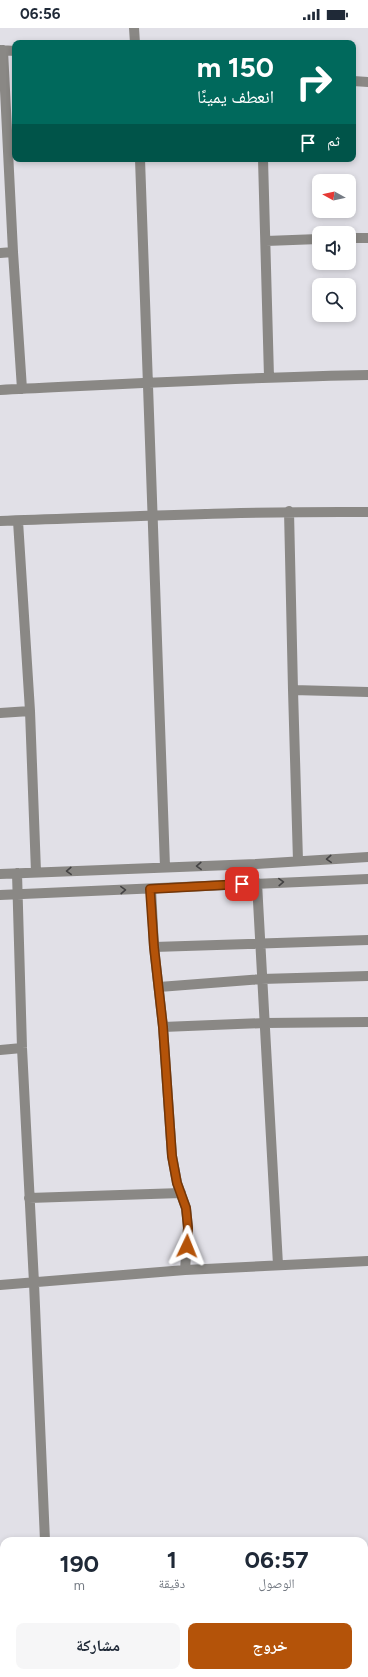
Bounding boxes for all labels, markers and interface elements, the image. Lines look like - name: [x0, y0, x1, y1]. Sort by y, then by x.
- text: 06:56: [20, 5, 60, 23]
- text: 150 m: [197, 50, 274, 84]
- icon: right: [288, 56, 340, 108]
- text: انعطف يمينًا: [197, 86, 274, 108]
- icon: arrive: [297, 132, 319, 154]
- text: ثم: [327, 132, 340, 150]
- north arrow: [312, 174, 356, 218]
- map controls: [312, 174, 356, 322]
- button: sound: [312, 226, 356, 270]
- button: search: [312, 278, 356, 322]
- one-way arrow: [326, 855, 332, 863]
- one-way arrow: [196, 861, 202, 870]
- one-way arrow: [66, 867, 72, 875]
- pin: [225, 867, 259, 901]
- icon: arrive: [231, 873, 253, 895]
- one-way arrow: [278, 878, 284, 887]
- one-way arrow: [120, 886, 126, 894]
- position arrow: [166, 1225, 208, 1267]
- text: 1: [167, 1545, 177, 1574]
- text: 06:57: [245, 1545, 309, 1574]
- text: 190: [60, 1549, 99, 1578]
- text: دقيقة: [159, 1576, 185, 1591]
- text: الوصول: [259, 1576, 295, 1591]
- text: m: [74, 1578, 85, 1593]
- button: مشاركة: [16, 1623, 180, 1669]
- button: خروج: [188, 1623, 352, 1669]

